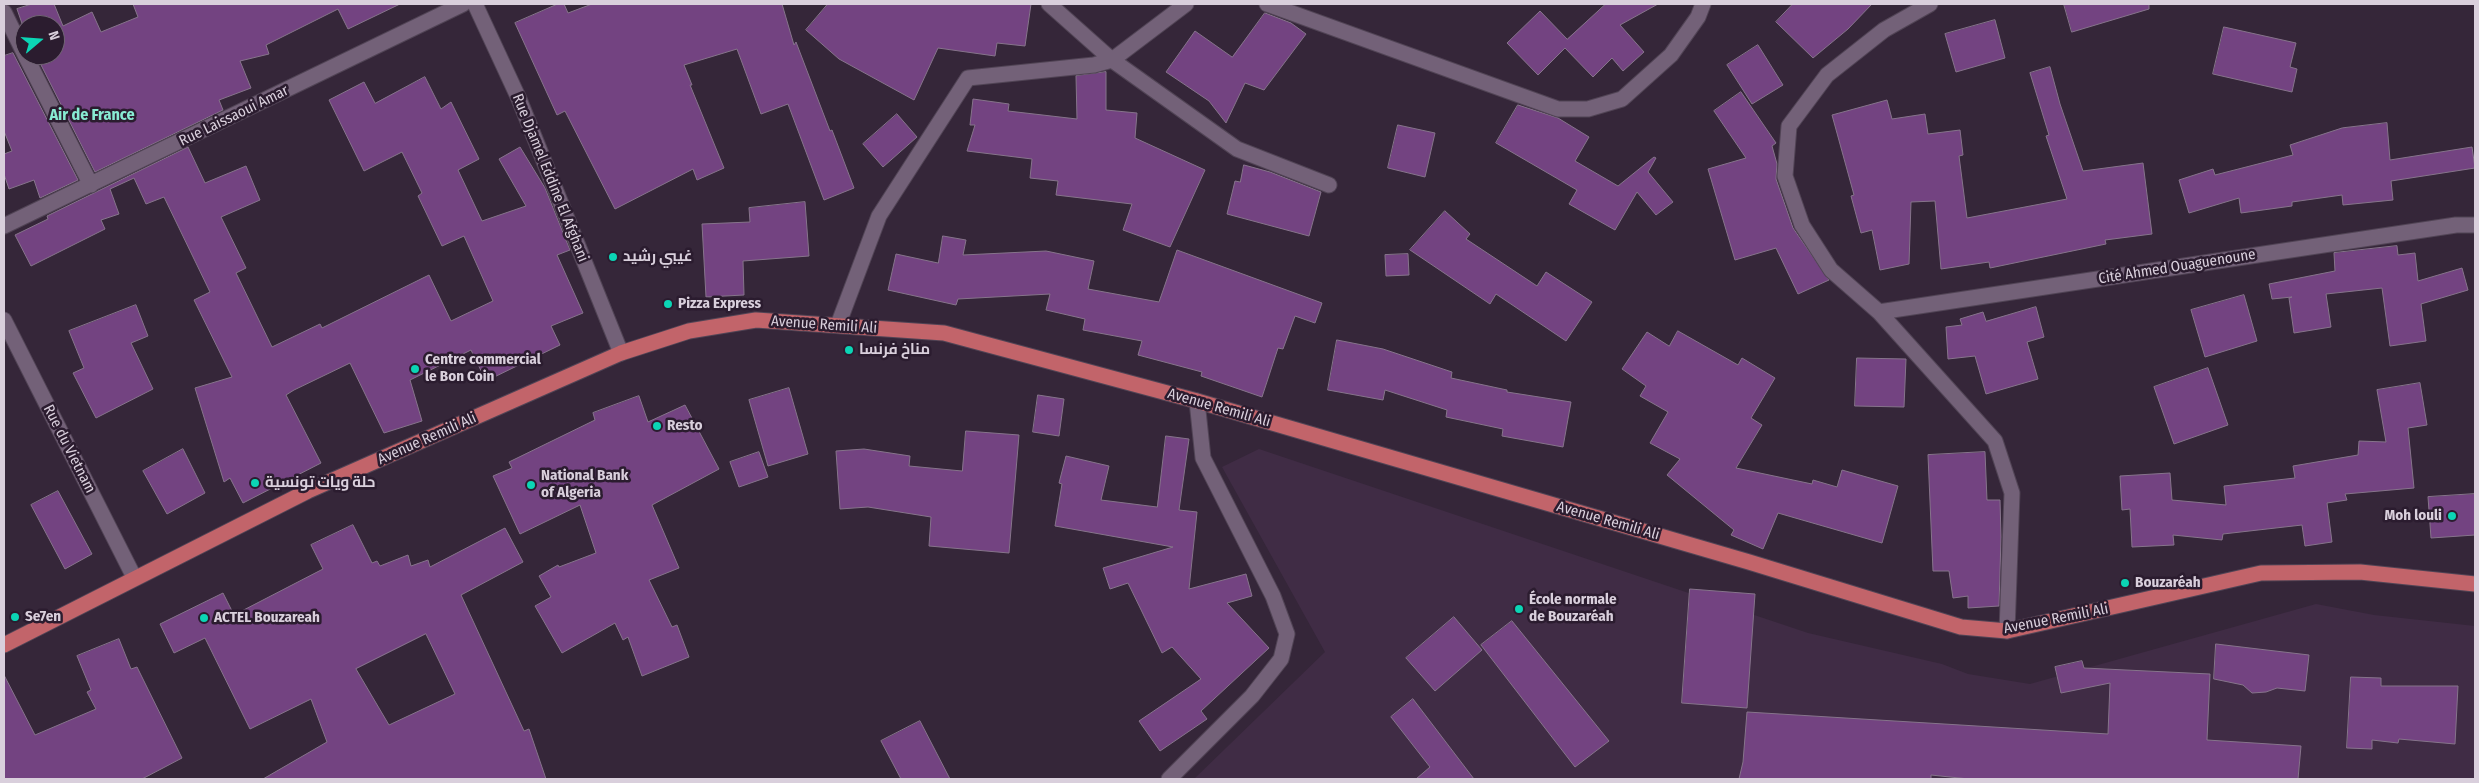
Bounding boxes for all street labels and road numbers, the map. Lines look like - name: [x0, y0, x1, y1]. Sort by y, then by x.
- street label: Rue Laissaoui Amar: [176, 82, 292, 150]
- street label: Rue Djamel Eddine El Afghani: [508, 91, 592, 265]
- street label: Cité Ahmed Ouaguenoune: [2097, 246, 2257, 288]
- street label: Avenue Remili Ali: [770, 312, 878, 338]
- street label: Avenue Remili Ali: [1165, 385, 1273, 431]
- street label: Rue du Vietnam: [39, 402, 99, 496]
- street label: Avenue Remili Ali: [375, 409, 479, 469]
- street label: Avenue Remili Ali: [1554, 498, 1662, 544]
- street label: Avenue Remili Ali: [2002, 600, 2110, 638]

